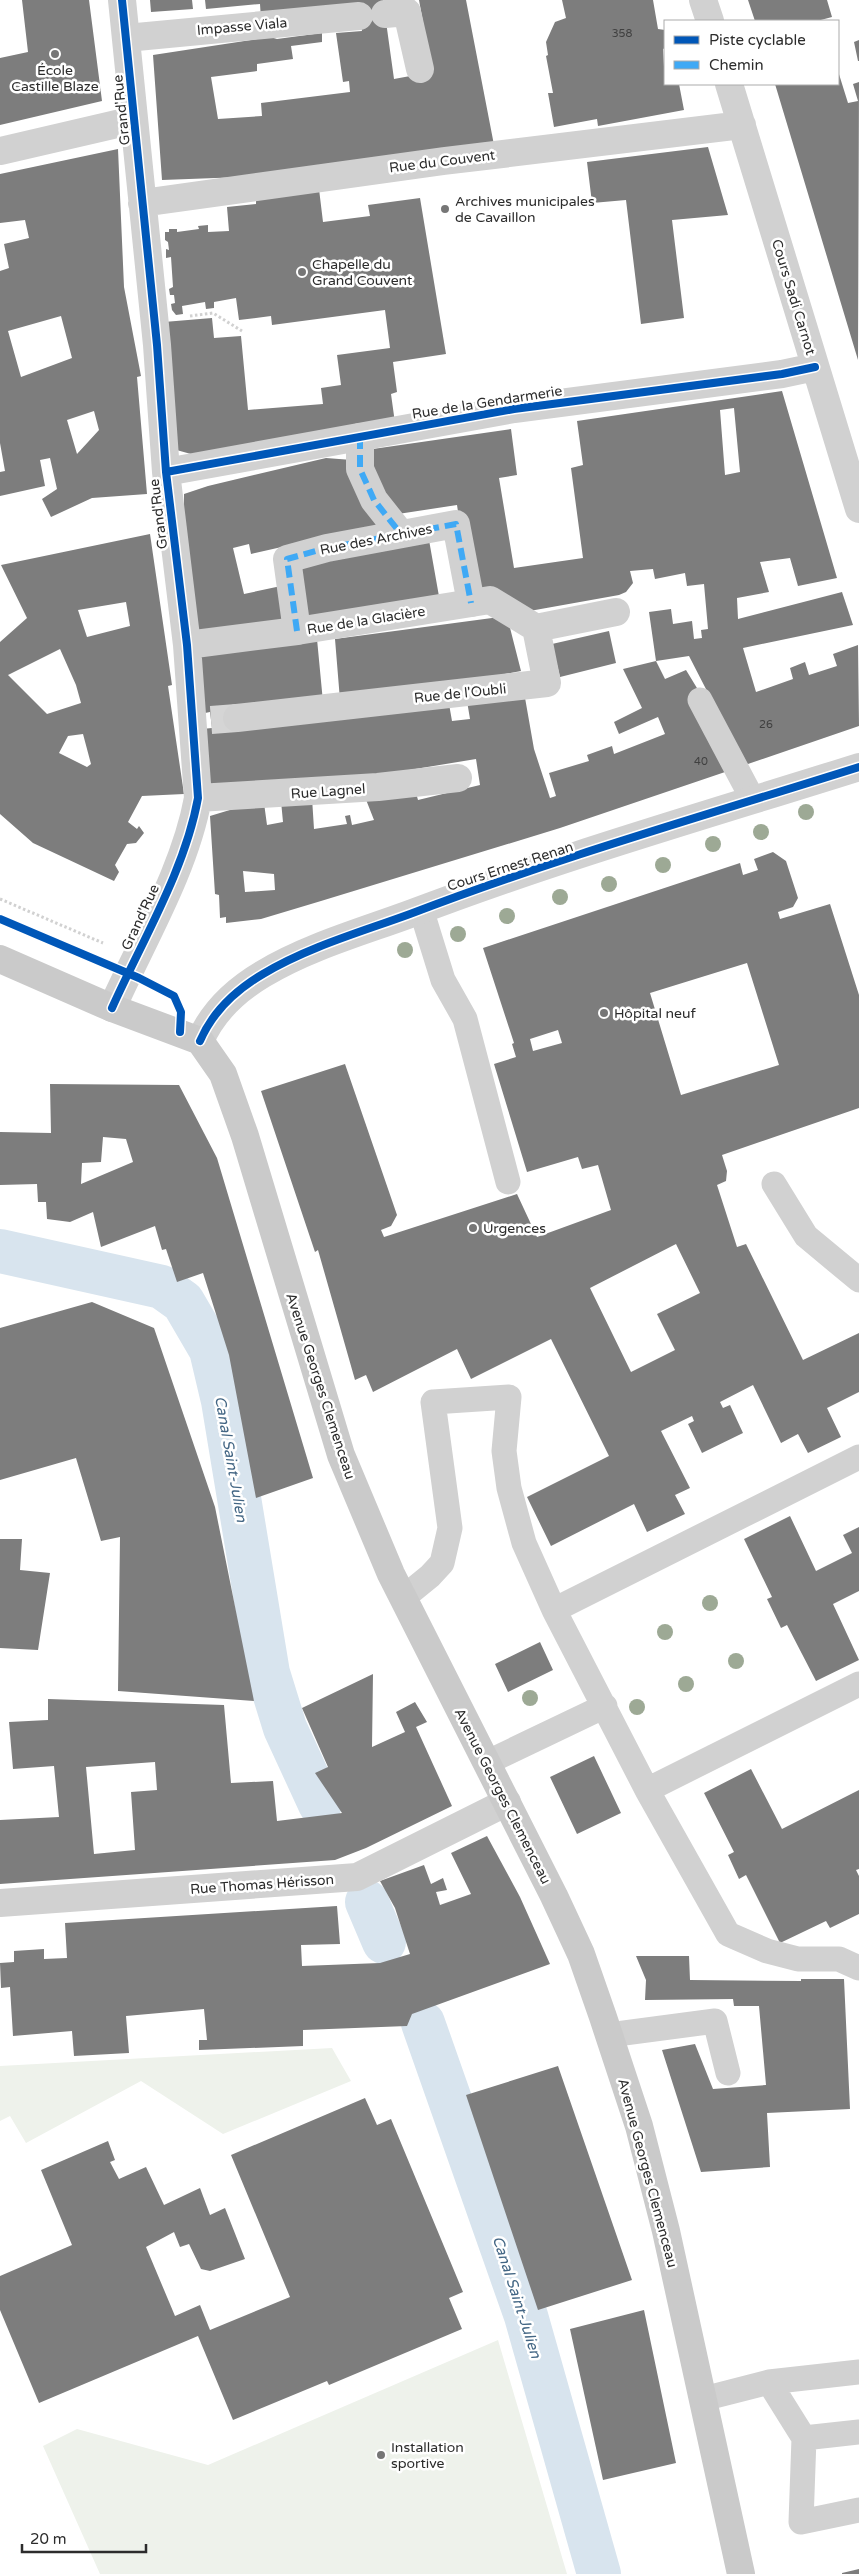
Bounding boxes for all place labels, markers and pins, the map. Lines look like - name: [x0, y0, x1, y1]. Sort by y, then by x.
- marker: École Castille Blaze: [49, 48, 61, 60]
- place label: École Castille Blaze: [11, 62, 99, 95]
- place label: Archives municipales de Cavaillon: [455, 193, 595, 226]
- marker: Archives municipales de Cavaillon: [439, 203, 451, 215]
- place label: Chapelle du Grand Couvent: [312, 256, 413, 289]
- marker: Chapelle du Grand Couvent: [296, 266, 308, 278]
- place label: Hôpital neuf: [614, 1005, 697, 1022]
- marker: Hôpital neuf: [598, 1007, 610, 1019]
- place label: Urgences: [483, 1220, 546, 1237]
- marker: Urgences: [467, 1222, 479, 1234]
- place label: Installation sportive: [391, 2439, 464, 2472]
- marker: Installation sportive: [375, 2449, 387, 2461]

